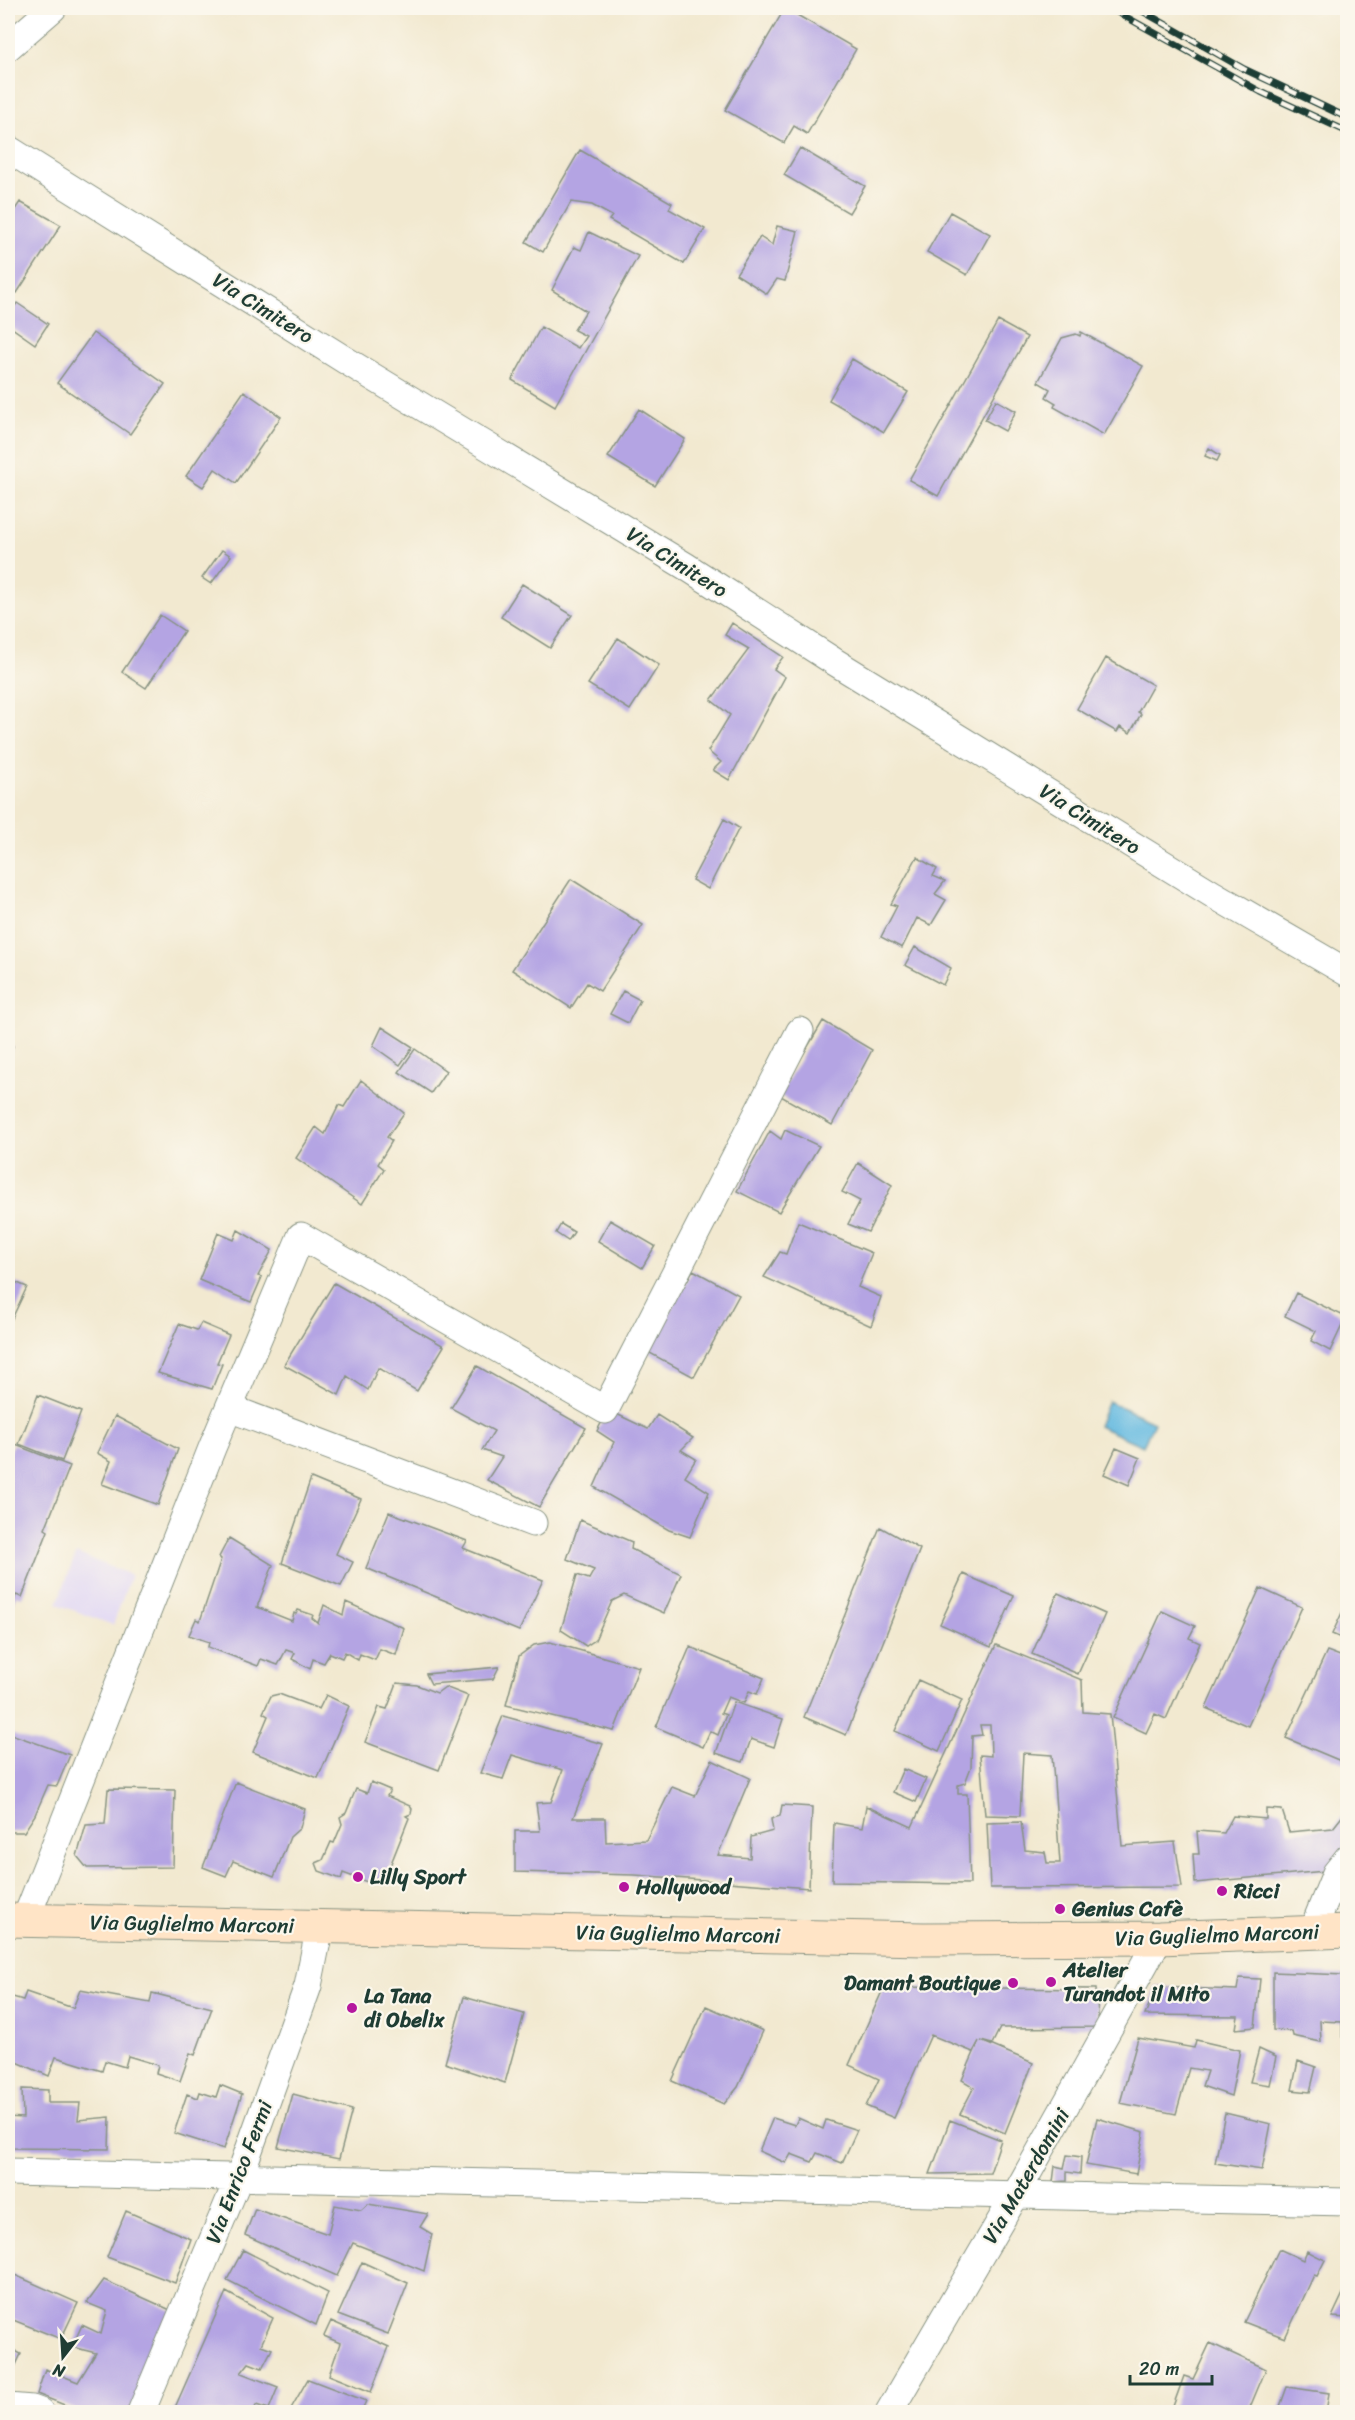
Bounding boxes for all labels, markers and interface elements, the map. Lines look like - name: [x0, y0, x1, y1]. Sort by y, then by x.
- street label: Via Cimitero: [205, 262, 321, 354]
- street label: Via Cimitero: [619, 516, 735, 608]
- street label: Via Cimitero: [1032, 773, 1148, 865]
- place label: Lilly Sport: [370, 1858, 467, 1896]
- place label: Hollywood: [635, 1868, 733, 1906]
- marker: Lilly Sport: [351, 1870, 365, 1884]
- place label: Ricci: [1233, 1872, 1281, 1910]
- marker: Hollywood: [617, 1880, 631, 1894]
- marker: Ricci: [1215, 1884, 1229, 1898]
- place label: Genius Cafè: [1071, 1890, 1183, 1928]
- marker: Genius Cafè: [1053, 1902, 1067, 1916]
- street label: Via Guglielmo Marconi: [90, 1903, 296, 1945]
- street label: Via Guglielmo Marconi: [1114, 1912, 1321, 1958]
- street label: Via Guglielmo Marconi: [576, 1913, 782, 1955]
- place label: Atelier Turandot il Mito: [1062, 1951, 1210, 2013]
- place label: Damant Boutique: [844, 1964, 1001, 2002]
- marker: Atelier Turandot il Mito: [1044, 1975, 1058, 1989]
- marker: Damant Boutique: [1006, 1976, 1020, 1990]
- place label: La Tana di Obelix: [364, 1977, 445, 2039]
- marker: La Tana di Obelix: [345, 2001, 359, 2015]
- street label: Via Enrico Fermi: [194, 2094, 284, 2249]
- street label: Via Materdomini: [972, 2100, 1081, 2251]
- north arrow: [33, 2327, 93, 2387]
- scale bar: [1130, 2348, 1212, 2386]
- text: 20 m: [1139, 2353, 1179, 2385]
- text: N: [48, 2355, 69, 2387]

